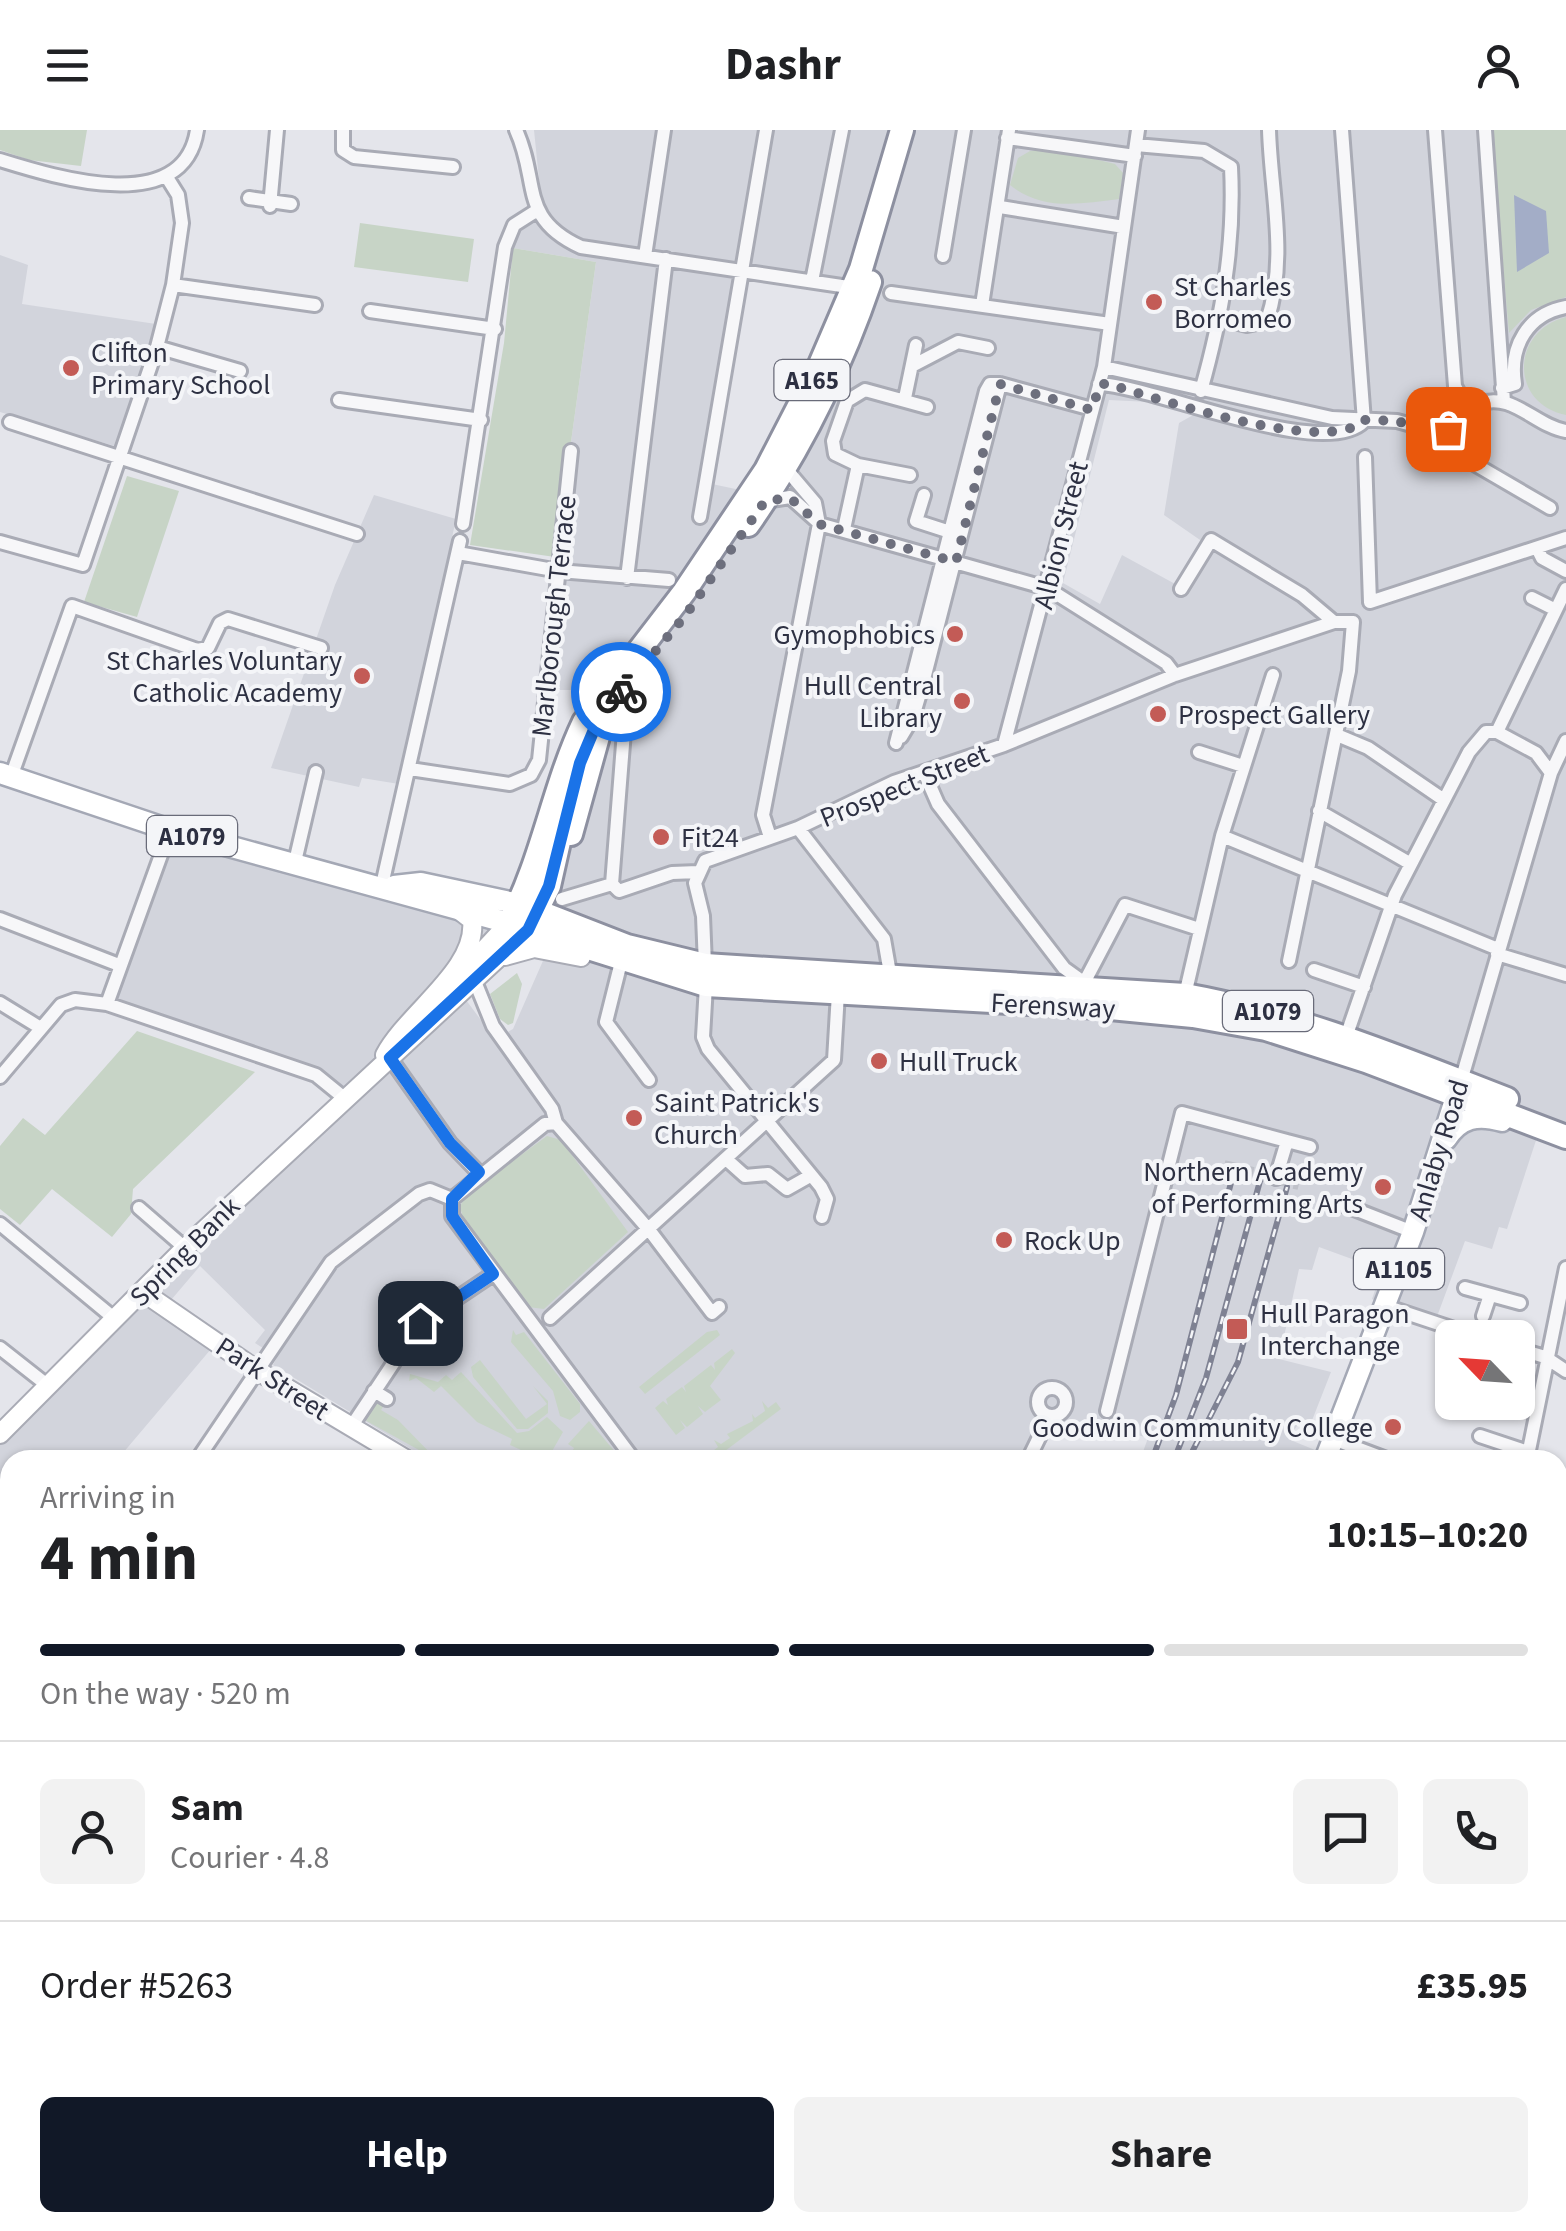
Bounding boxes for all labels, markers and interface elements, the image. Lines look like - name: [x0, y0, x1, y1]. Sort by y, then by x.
- text: Dashr: [725, 33, 841, 97]
- icon: menu: [40, 38, 95, 93]
- icon: person: [1471, 38, 1526, 93]
- place label: St Charles Borromeo: [1174, 267, 1292, 339]
- marker: St Charles Borromeo: [1143, 291, 1165, 313]
- place label: Clifton Primary School: [91, 333, 270, 405]
- marker: Clifton Primary School: [60, 357, 82, 379]
- road number: A165: [774, 360, 850, 400]
- pin: [1406, 387, 1491, 472]
- icon: bag: [1421, 402, 1476, 457]
- street label: Albion Street: [1023, 457, 1099, 613]
- street label: Marlborough Terrace: [521, 493, 587, 739]
- place label: Gymophobics: [773, 615, 935, 655]
- marker: Gymophobics: [944, 623, 966, 645]
- place label: St Charles Voluntary Catholic Academy: [106, 641, 342, 713]
- courier: [571, 642, 671, 742]
- marker: St Charles Voluntary Catholic Academy: [351, 665, 373, 687]
- icon: bike: [594, 665, 649, 720]
- place label: Hull Central Library: [804, 666, 942, 738]
- marker: Hull Central Library: [951, 690, 973, 712]
- place label: Prospect Gallery: [1178, 695, 1370, 735]
- marker: Prospect Gallery: [1147, 703, 1169, 725]
- street label: Prospect Street: [814, 734, 995, 838]
- road number: A1079: [147, 816, 237, 856]
- place label: Fit24: [681, 818, 739, 858]
- marker: Fit24: [650, 826, 672, 848]
- street label: Ferensway: [990, 983, 1116, 1029]
- road number: A1079: [1223, 991, 1313, 1031]
- place label: Hull Truck: [899, 1042, 1018, 1082]
- marker: Hull Truck: [868, 1050, 890, 1072]
- street label: Anlaby Road: [1398, 1075, 1479, 1226]
- place label: Saint Patrick's Church: [654, 1083, 820, 1155]
- marker: Saint Patrick's Church: [623, 1107, 645, 1129]
- place label: Northern Academy of Performing Arts: [1143, 1152, 1363, 1224]
- marker: Northern Academy of Performing Arts: [1372, 1176, 1394, 1198]
- street label: Spring Bank: [120, 1187, 249, 1316]
- place label: Rock Up: [1024, 1221, 1121, 1261]
- marker: Rock Up: [993, 1229, 1015, 1251]
- road number: A1105: [1354, 1249, 1444, 1289]
- pin: [378, 1281, 463, 1366]
- place label: Hull Paragon Interchange: [1260, 1294, 1410, 1366]
- icon: home: [393, 1296, 448, 1351]
- marker: Hull Paragon Interchange: [1224, 1316, 1250, 1342]
- north arrow: [1435, 1320, 1535, 1420]
- map controls: [1435, 1320, 1535, 1420]
- street label: Park Street: [208, 1327, 338, 1431]
- place label: Goodwin Community College: [1032, 1408, 1373, 1448]
- marker: Goodwin Community College: [1382, 1416, 1404, 1438]
- text: Arriving in: [40, 1475, 176, 1521]
- text: 10:15–10:20: [1326, 1508, 1528, 1562]
- text: 4 min: [40, 1512, 198, 1605]
- text: On the way · 520 m: [40, 1671, 291, 1717]
- button: person: [40, 1779, 145, 1884]
- button: chat: [1293, 1779, 1398, 1884]
- button: phone: [1423, 1779, 1528, 1884]
- text: Sam: [170, 1781, 244, 1835]
- text: Courier · 4.8: [170, 1835, 330, 1881]
- text: Order #5263: [40, 1959, 233, 2013]
- text: £35.95: [1416, 1959, 1528, 2013]
- button: Help: [40, 2097, 774, 2212]
- button: Share: [794, 2097, 1528, 2212]

